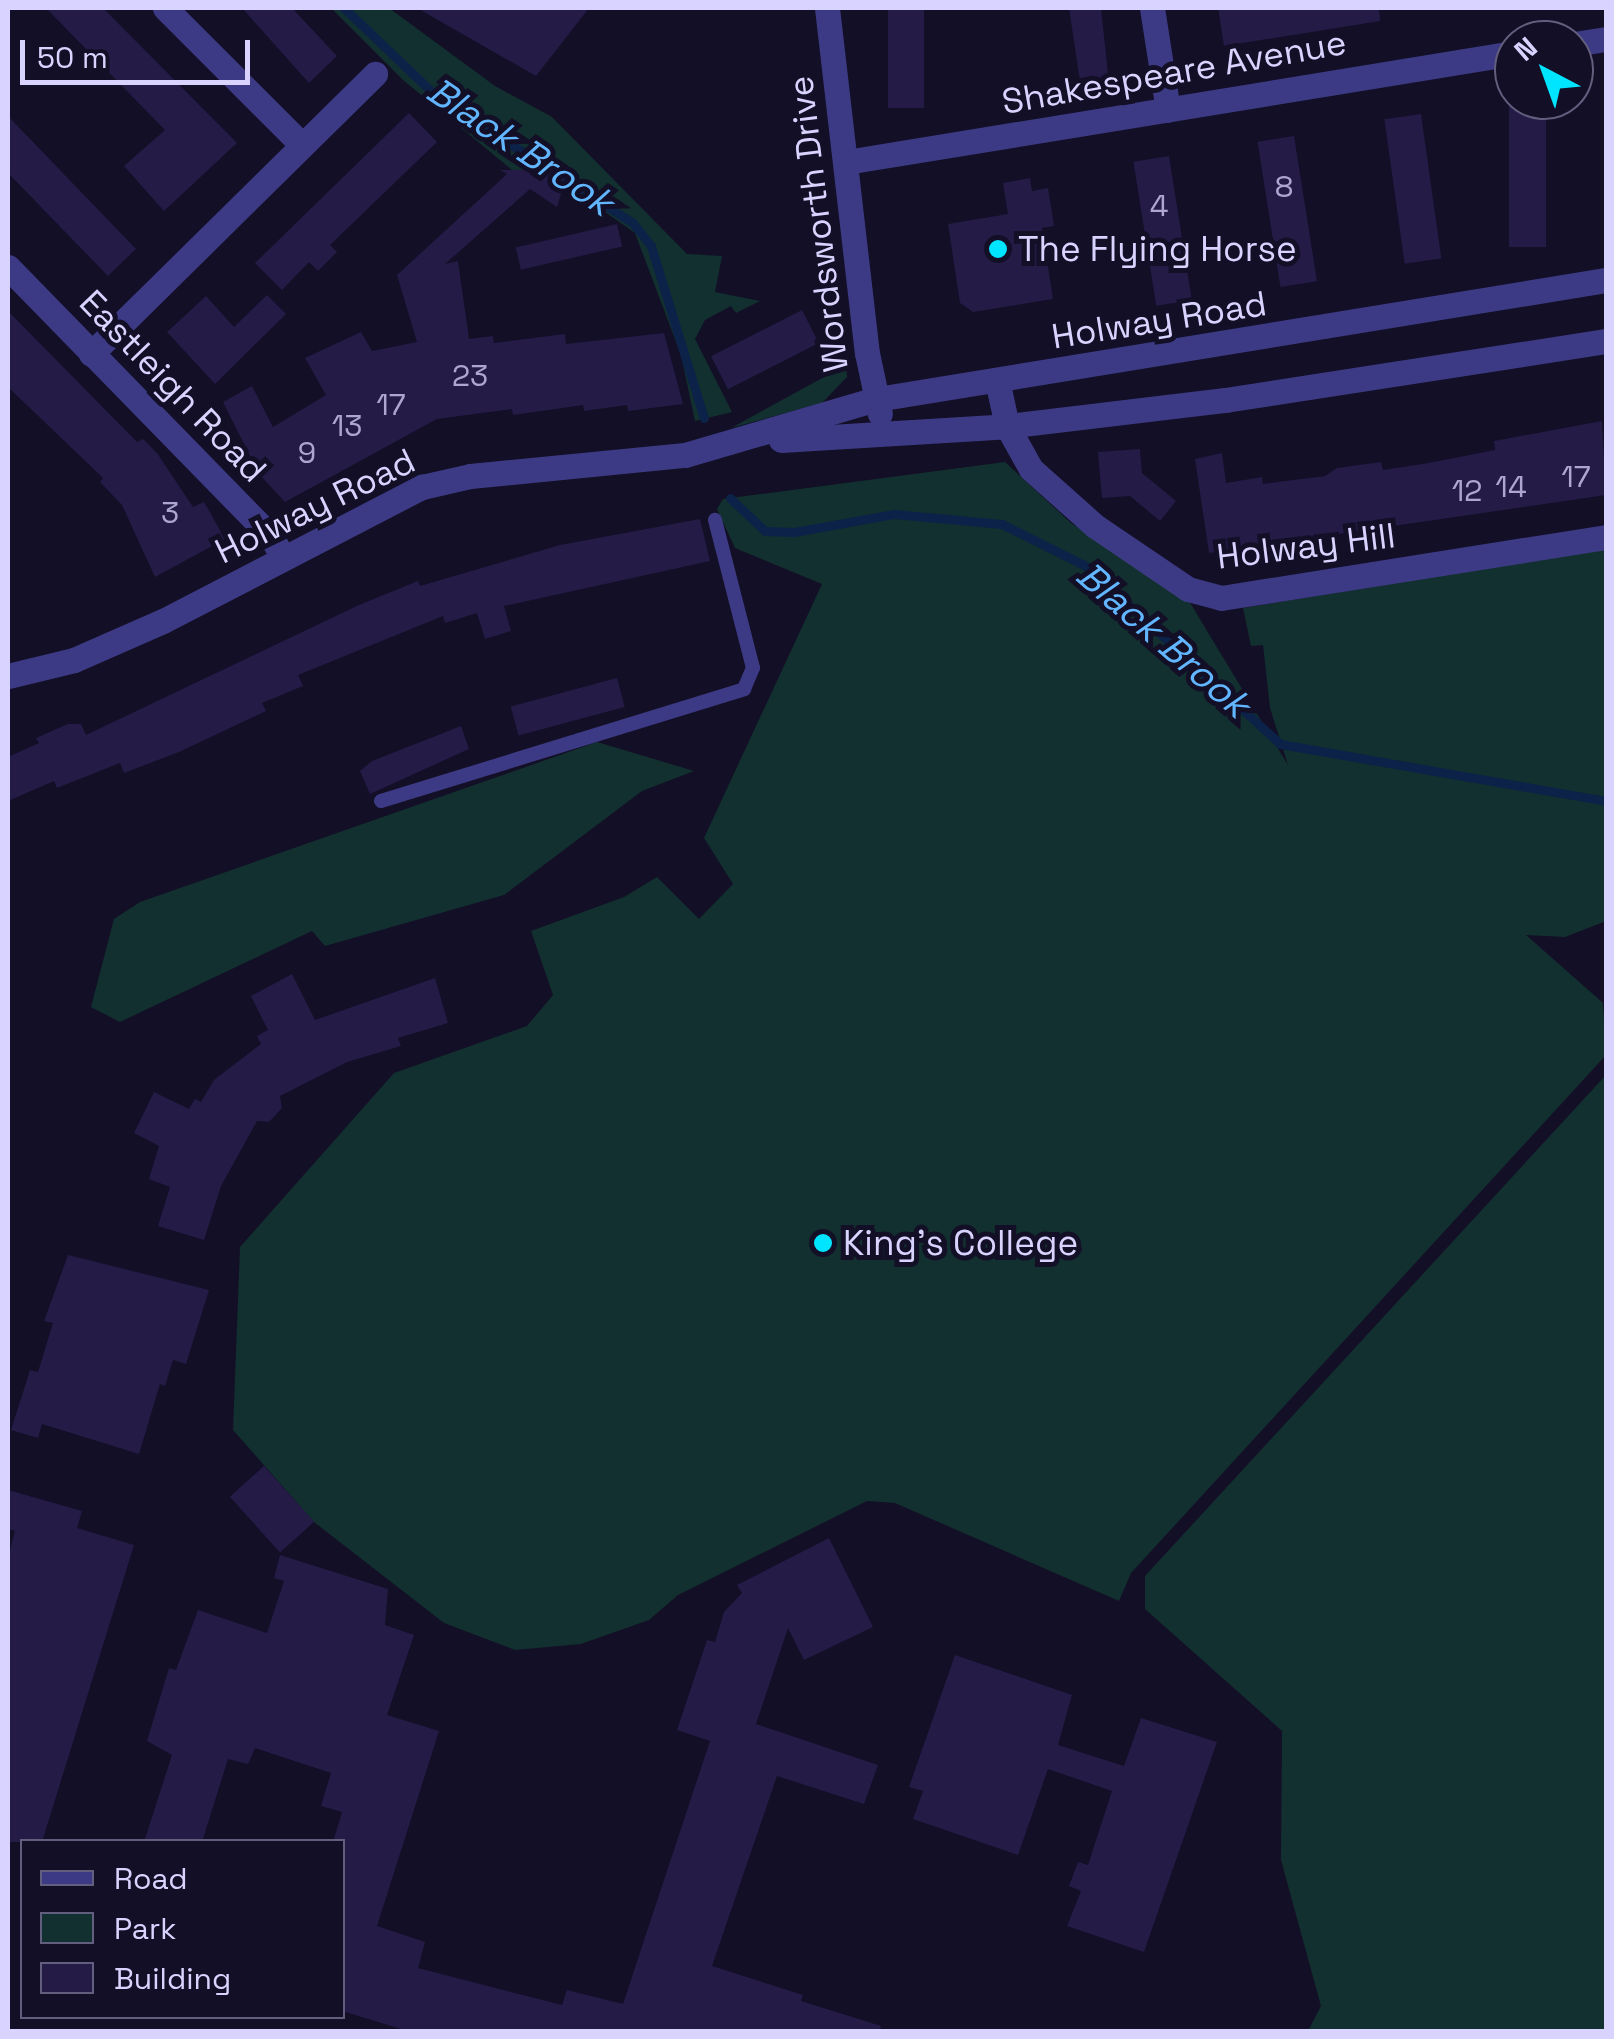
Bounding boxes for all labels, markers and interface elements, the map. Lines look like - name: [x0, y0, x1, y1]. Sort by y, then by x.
- scale bar: [25, 20, 255, 82]
- north arrow: [1494, 20, 1594, 120]
- street label: Shakespeare Avenue: [998, 21, 1350, 123]
- text: N: [1507, 29, 1545, 69]
- text: 50 m: [37, 38, 108, 77]
- water label: Black Brook: [418, 68, 622, 226]
- street label: Wordsworth Drive: [779, 74, 857, 374]
- house number: 8: [1275, 169, 1293, 205]
- house number: 4: [1150, 188, 1168, 224]
- place label: The Flying Horse: [1018, 228, 1297, 270]
- marker: The Flying Horse: [987, 238, 1009, 260]
- street label: Eastleigh Road: [71, 281, 275, 491]
- street label: Holway Road: [1049, 282, 1269, 358]
- house number: 23: [452, 358, 488, 394]
- house number: 17: [376, 387, 406, 423]
- house number: 13: [332, 408, 362, 444]
- house number: 9: [298, 435, 316, 471]
- street label: Holway Road: [208, 440, 422, 572]
- house number: 17: [1561, 459, 1591, 495]
- house number: 14: [1495, 469, 1527, 505]
- house number: 12: [1452, 473, 1482, 509]
- house number: 3: [161, 495, 179, 531]
- street label: Holway Hill: [1214, 514, 1398, 578]
- water label: Black Brook: [1067, 552, 1259, 728]
- place label: King's College: [843, 1222, 1078, 1264]
- marker: King's College: [812, 1232, 834, 1254]
- legend: [20, 1839, 345, 2019]
- text: Road: [114, 1859, 188, 1898]
- text: Park: [114, 1909, 176, 1948]
- text: Building: [114, 1959, 231, 1998]

